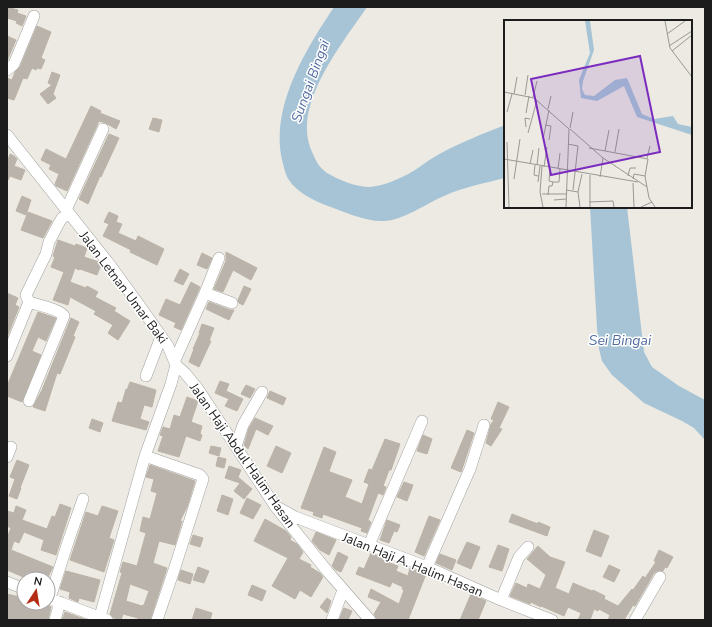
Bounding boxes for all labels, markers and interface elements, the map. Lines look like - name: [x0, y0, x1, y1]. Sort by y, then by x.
- inset map: [504, 20, 692, 208]
- water label: Sungai Bingai: [287, 37, 334, 125]
- street label: Jalan Letnan Umar Baki: [74, 227, 172, 348]
- water label: Sei Bingai: [589, 331, 652, 350]
- street label: Jalan Haji Abdul Halim Hasan: [185, 379, 299, 532]
- street label: Jalan Haji A. Halim Hasan: [339, 528, 486, 601]
- north arrow: [16, 571, 56, 611]
- text: N: [32, 574, 44, 590]

